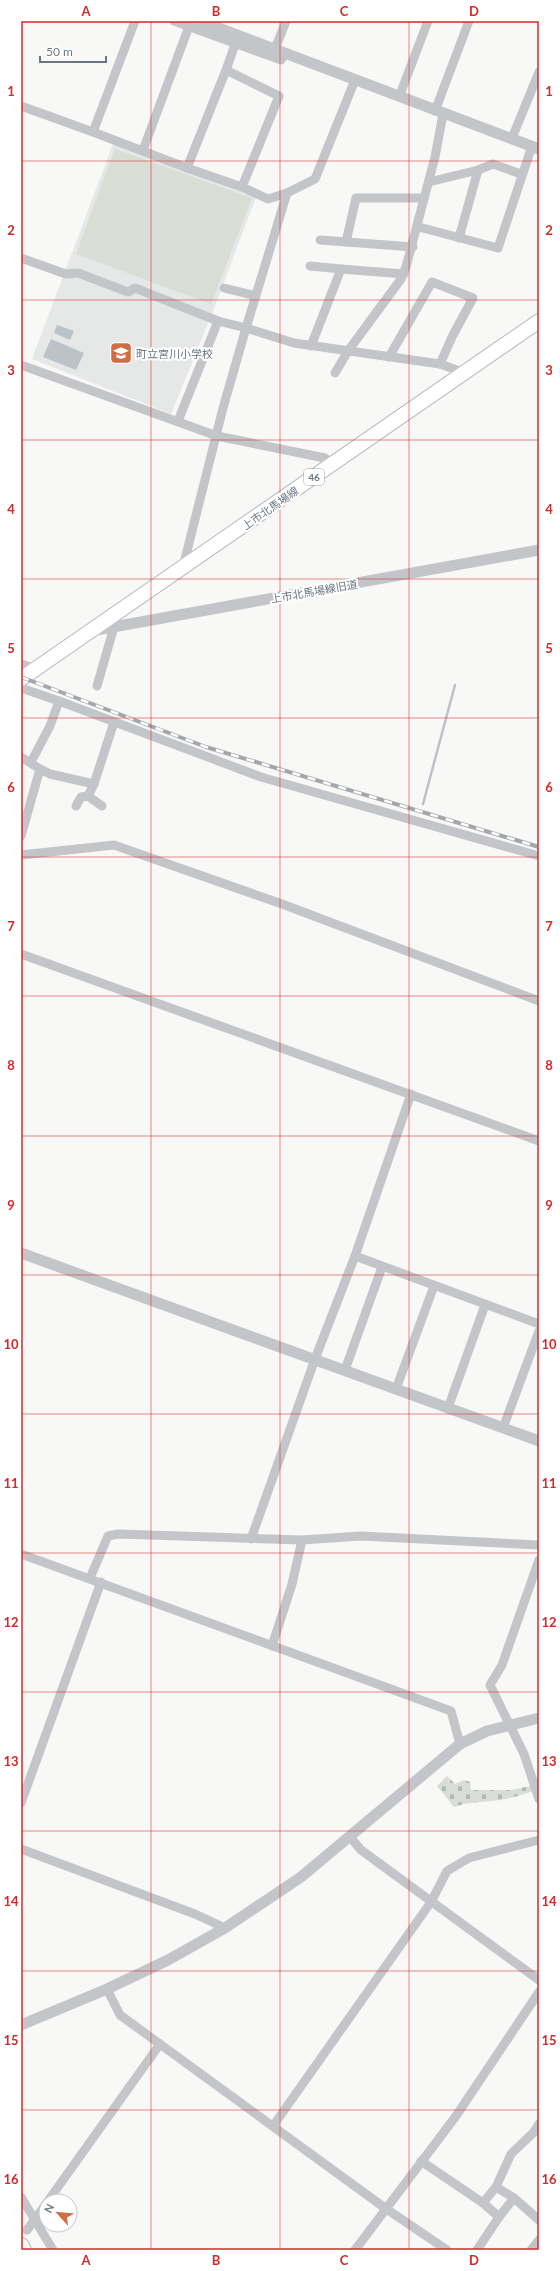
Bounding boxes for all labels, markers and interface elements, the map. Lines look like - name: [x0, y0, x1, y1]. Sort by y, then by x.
- text: A: [80, 3, 91, 19]
- text: B: [212, 3, 221, 19]
- text: C: [340, 3, 349, 19]
- text: D: [469, 3, 479, 19]
- scale bar: [40, 38, 106, 64]
- text: 50 m: [46, 44, 73, 59]
- text: 1: [7, 83, 15, 99]
- text: 1: [545, 83, 553, 99]
- text: 2: [7, 222, 15, 238]
- text: 2: [545, 222, 553, 238]
- school or university icon: 町立宮川小学校: [108, 340, 134, 366]
- place label: 町立宮川小学校: [136, 347, 213, 360]
- text: 3: [7, 362, 15, 378]
- text: 3: [545, 362, 553, 378]
- road number: 46: [304, 469, 324, 485]
- street label: 上市北馬場線: [239, 484, 301, 532]
- text: 4: [7, 501, 15, 517]
- text: 4: [545, 501, 553, 517]
- street label: 上市北馬場線旧道: [270, 577, 358, 605]
- text: 5: [7, 640, 15, 656]
- text: 5: [545, 640, 553, 656]
- text: 6: [7, 779, 15, 795]
- text: 6: [545, 779, 553, 795]
- text: 7: [7, 918, 15, 934]
- text: 7: [545, 918, 553, 934]
- text: 8: [7, 1057, 15, 1073]
- text: 8: [545, 1057, 553, 1073]
- text: 9: [7, 1197, 15, 1213]
- text: 9: [545, 1197, 553, 1213]
- text: 10: [3, 1336, 19, 1352]
- text: 10: [541, 1336, 557, 1352]
- text: 11: [3, 1475, 19, 1491]
- text: 11: [541, 1475, 557, 1491]
- text: 12: [3, 1614, 19, 1630]
- text: 12: [541, 1614, 557, 1630]
- text: 13: [3, 1753, 19, 1769]
- text: 13: [541, 1753, 557, 1769]
- text: 14: [3, 1893, 19, 1909]
- text: 14: [541, 1893, 557, 1909]
- text: 15: [3, 2032, 19, 2048]
- text: 15: [541, 2032, 557, 2048]
- text: 16: [3, 2171, 19, 2187]
- text: 16: [541, 2171, 557, 2187]
- north arrow: [38, 2193, 78, 2233]
- text: N: [41, 2202, 56, 2215]
- text: A: [80, 2252, 91, 2268]
- text: B: [212, 2252, 221, 2268]
- text: C: [340, 2252, 349, 2268]
- text: D: [469, 2252, 479, 2268]

